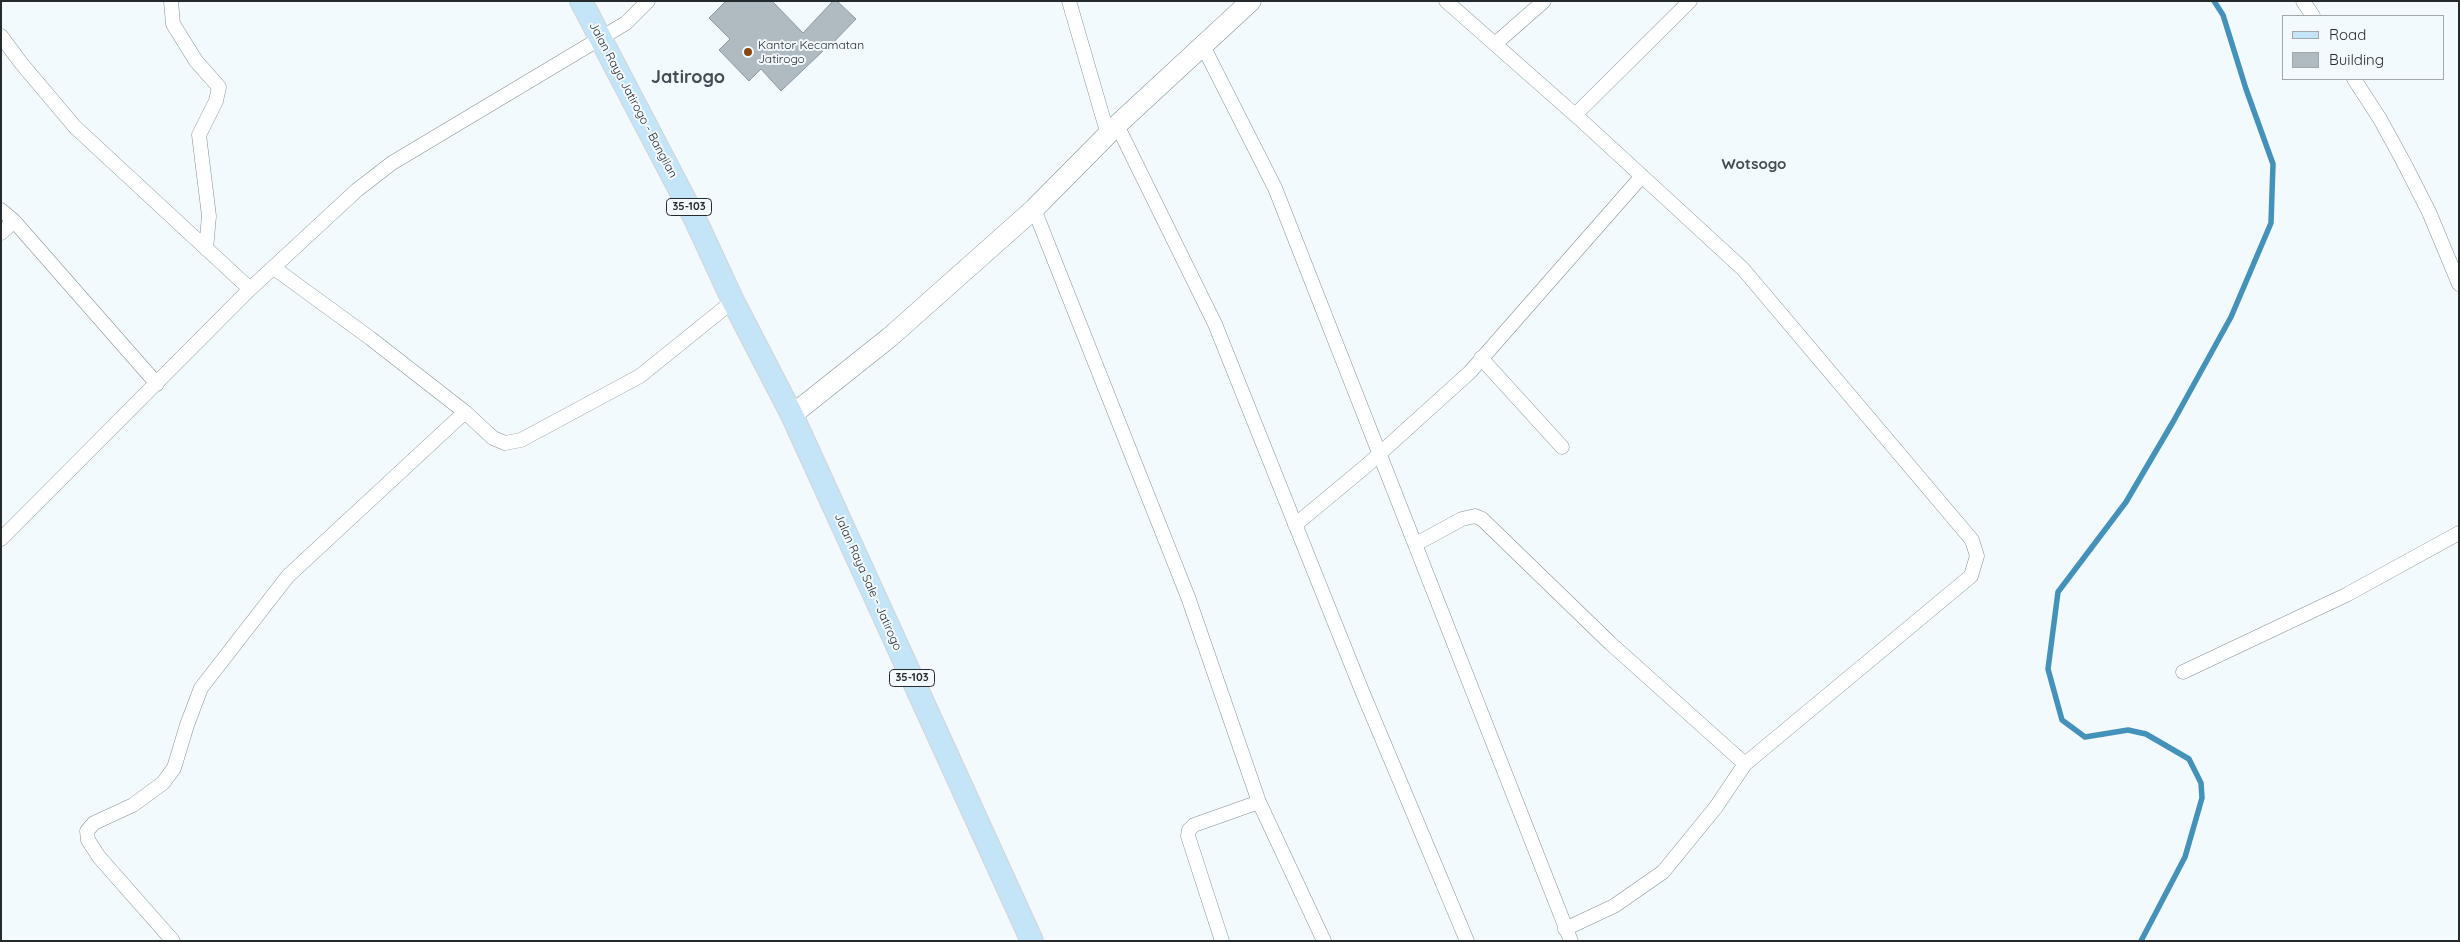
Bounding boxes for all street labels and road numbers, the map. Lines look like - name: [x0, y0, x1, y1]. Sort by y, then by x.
- street label: Jalan Raya Jatirogo - Bangilan: [586, 20, 680, 180]
- road number: 35-103: [666, 198, 712, 216]
- street label: Jalan Raya Sale - Jatirogo: [831, 511, 905, 653]
- road number: 35-103: [890, 670, 934, 686]

